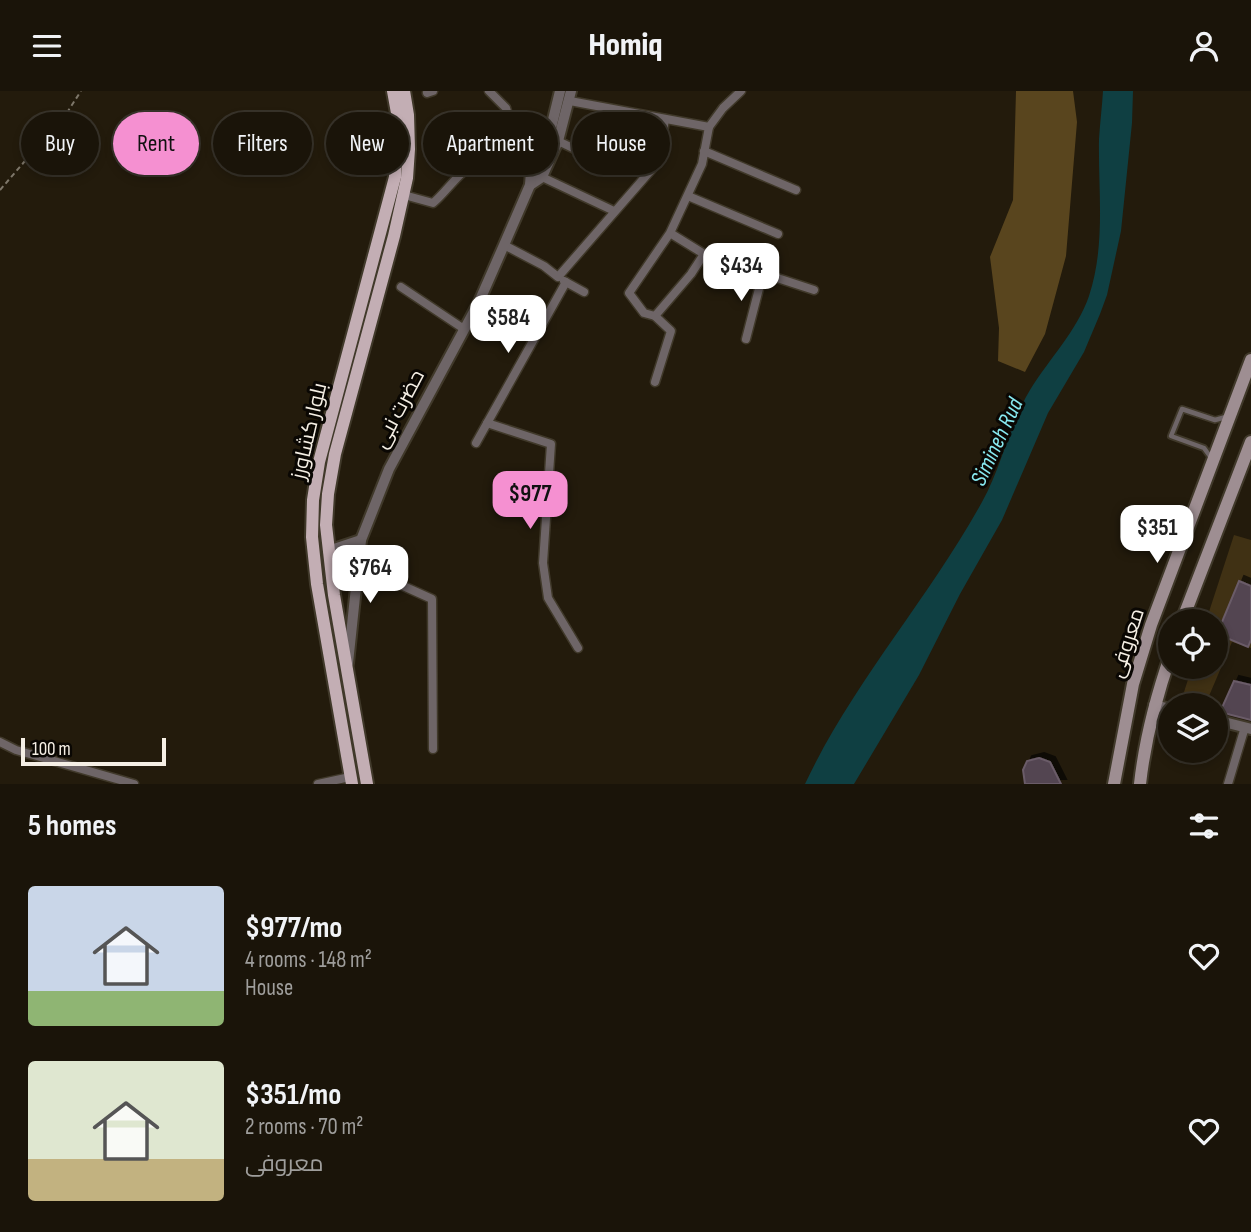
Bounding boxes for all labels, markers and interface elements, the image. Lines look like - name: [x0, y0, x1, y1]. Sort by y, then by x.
- text: Homiq: [588, 26, 663, 65]
- icon: menu: [28, 27, 66, 65]
- icon: person: [1185, 27, 1223, 65]
- chip: Buy: [21, 112, 99, 175]
- chip: Rent: [113, 112, 199, 175]
- chip: Filters: [213, 112, 312, 175]
- chip: New: [326, 112, 409, 175]
- chip: Apartment: [423, 112, 558, 175]
- chip: House: [572, 112, 670, 175]
- pin: $434: [700, 243, 782, 303]
- text: $434: [719, 252, 763, 280]
- pin: $584: [467, 295, 549, 355]
- text: $584: [486, 304, 530, 332]
- street label: حضرت نبی: [368, 365, 430, 453]
- street label: بلوار کشاورز: [286, 380, 332, 483]
- water label: Simineh Rud: [965, 393, 1030, 490]
- pin: $977: [489, 471, 571, 531]
- text: $977: [509, 480, 551, 508]
- pin: $351: [1116, 505, 1198, 565]
- text: $351: [1136, 514, 1178, 542]
- pin: $764: [329, 545, 411, 605]
- text: $764: [348, 554, 392, 582]
- street label: معروفی: [1104, 605, 1150, 681]
- map controls: [1158, 609, 1228, 763]
- button: locate: [1158, 609, 1228, 679]
- button: layers: [1158, 693, 1228, 763]
- scale bar: [21, 735, 166, 767]
- text: 100 m: [32, 738, 71, 761]
- icon: filters: [1185, 807, 1223, 845]
- text: 5 homes: [28, 808, 117, 844]
- text: $977/mo: [245, 910, 342, 946]
- icon: home: [84, 914, 168, 998]
- icon: heart: [1185, 937, 1223, 975]
- text: 4 rooms · 148 m²: [245, 946, 372, 974]
- text: House: [245, 974, 293, 1002]
- text: $351/mo: [245, 1077, 341, 1113]
- icon: home: [84, 1089, 168, 1173]
- icon: heart: [1185, 1112, 1223, 1150]
- text: 2 rooms · 70 m²: [245, 1113, 363, 1141]
- text: معروفی: [245, 1150, 324, 1178]

